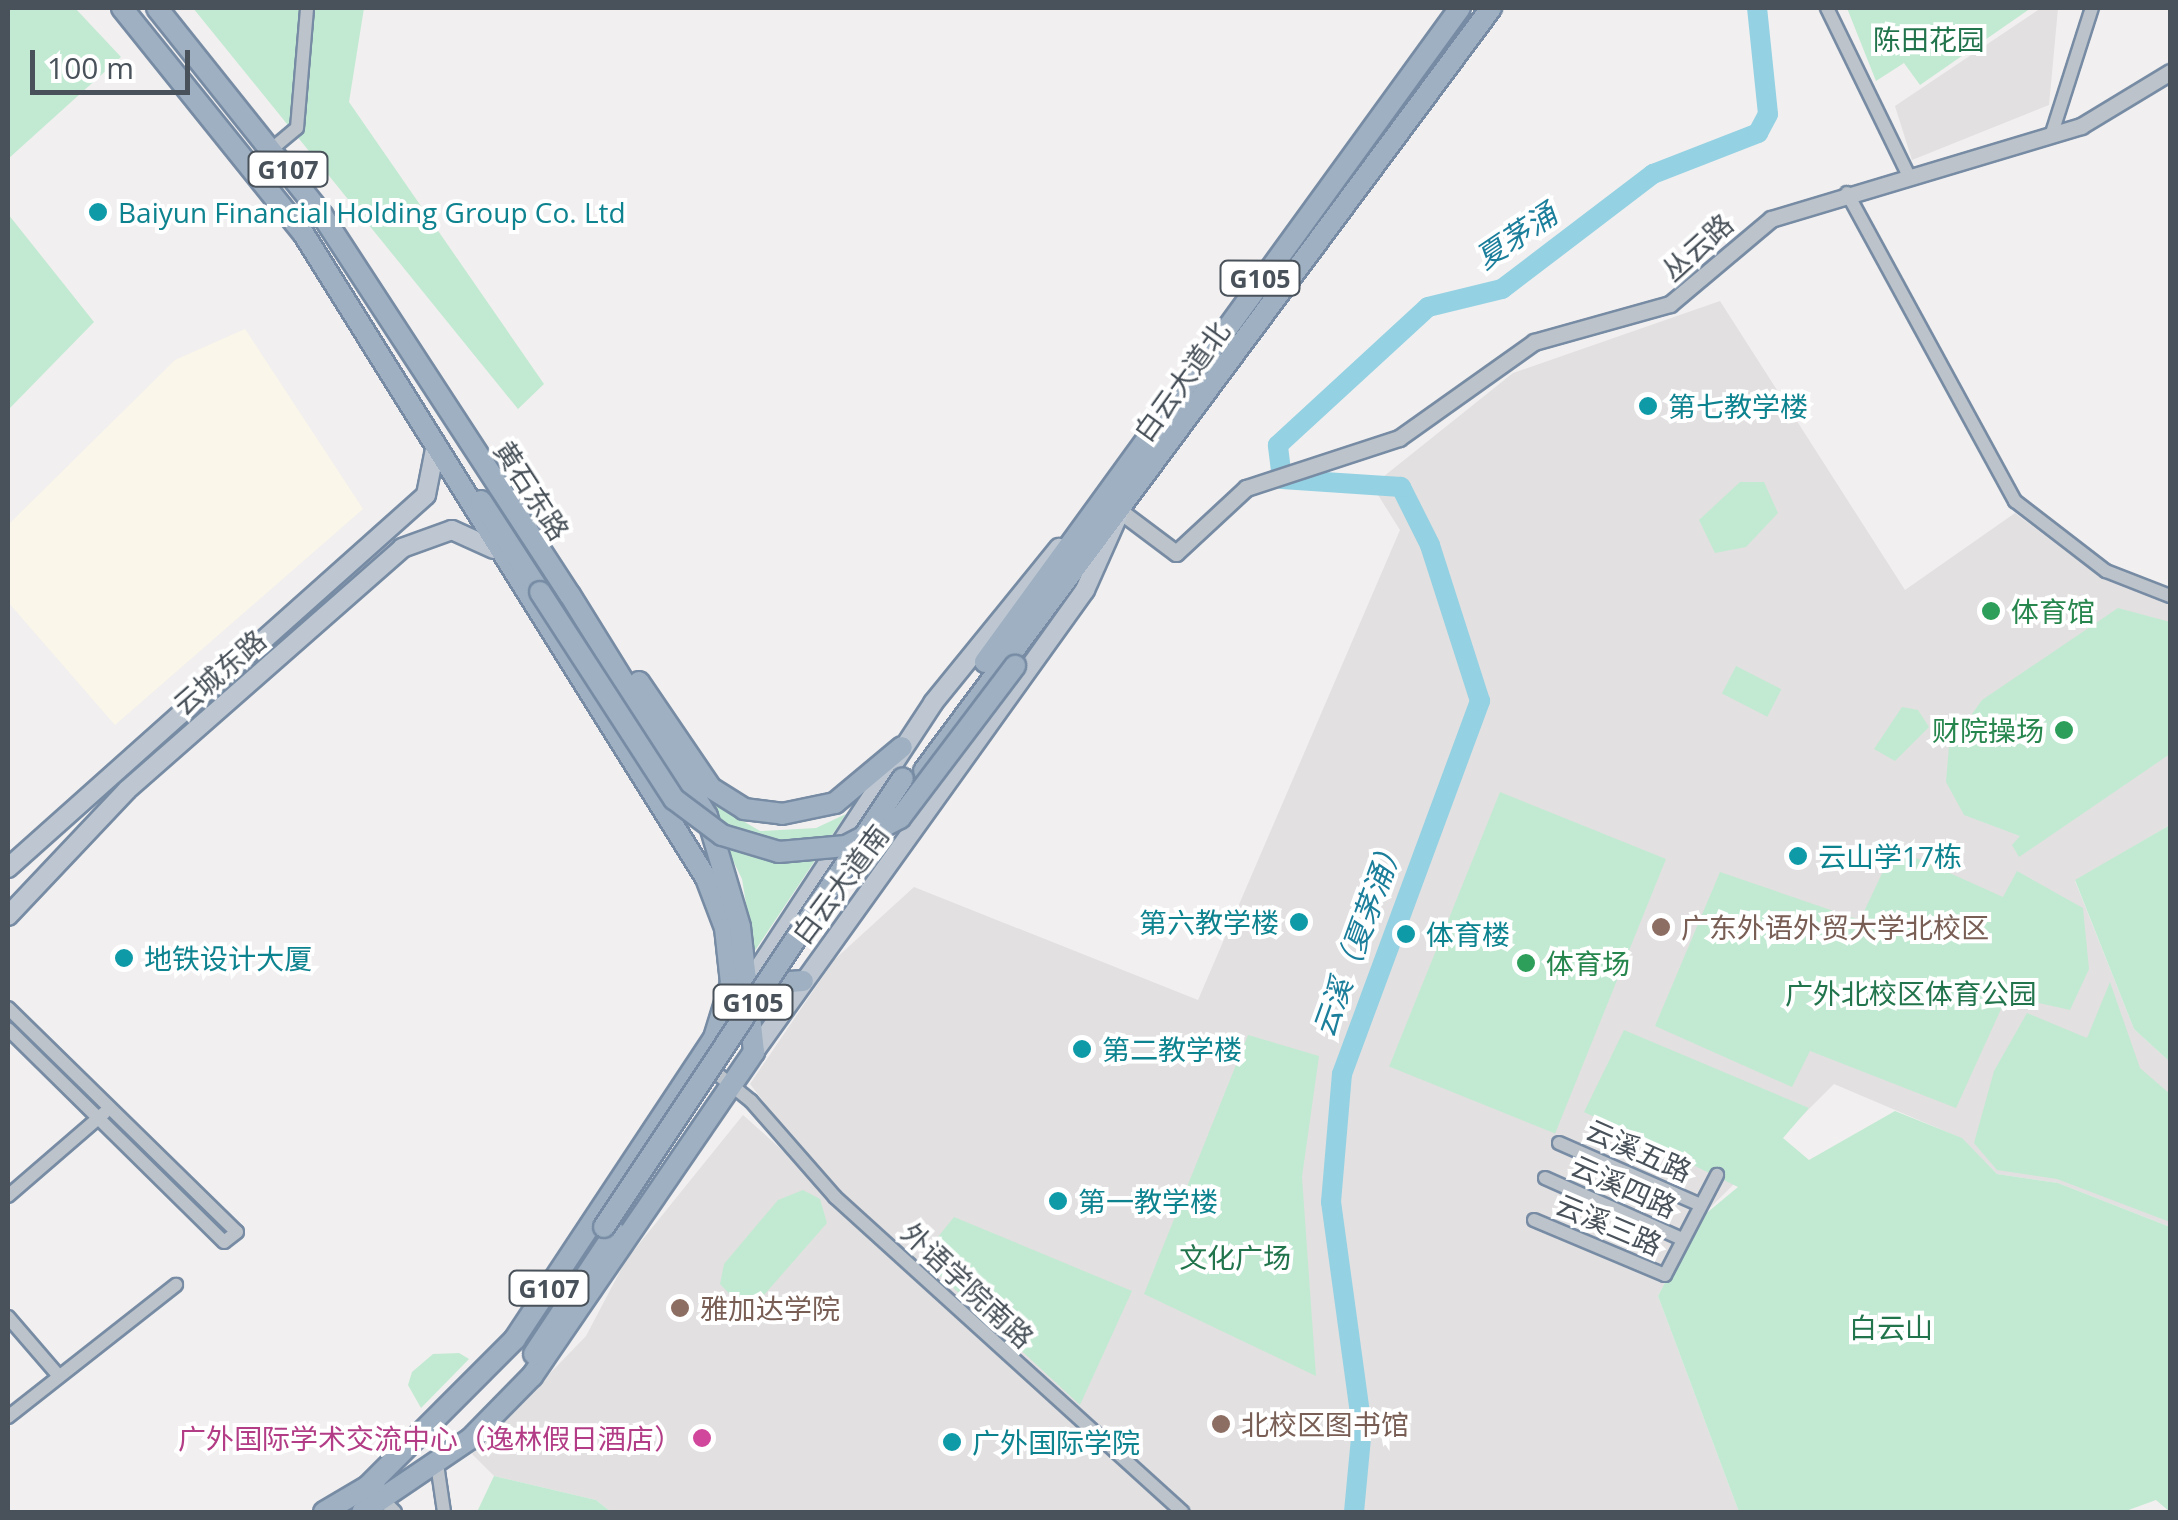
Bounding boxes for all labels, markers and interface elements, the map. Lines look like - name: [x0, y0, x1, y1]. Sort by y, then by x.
- park label: 陈田花园: [1873, 22, 1985, 56]
- scale bar: [35, 30, 195, 92]
- text: 100 m: [47, 47, 134, 88]
- road number: G107: [246, 149, 330, 189]
- place label: Baiyun Financial Holding Group Co. Ltd: [118, 195, 626, 229]
- water label: 夏茅涌: [1469, 196, 1563, 276]
- marker: Baiyun Financial Holding Group Co. Ltd: [87, 201, 109, 223]
- street label: 丛云路: [1655, 206, 1739, 288]
- road number: G105: [1218, 258, 1302, 298]
- street label: 白云大道北: [1126, 314, 1236, 448]
- place label: 第七教学楼: [1668, 389, 1808, 423]
- marker: 第七教学楼: [1637, 395, 1659, 417]
- street label: 黄石东路: [487, 434, 577, 546]
- place label: 体育馆: [2011, 594, 2095, 628]
- marker: 体育馆: [1980, 600, 2002, 622]
- street label: 云城东路: [166, 623, 272, 721]
- place label: 财院操场: [1932, 713, 2044, 747]
- marker: 财院操场: [2053, 719, 2075, 741]
- street label: 白云大道南: [784, 818, 896, 950]
- water label: 云溪（夏茅涌）: [1305, 832, 1411, 1042]
- place label: 云山学17栋: [1818, 839, 1962, 873]
- marker: 云山学17栋: [1787, 845, 1809, 867]
- place label: 第六教学楼: [1139, 905, 1279, 939]
- place label: 广东外语外贸大学北校区: [1681, 910, 1989, 944]
- marker: 第六教学楼: [1288, 911, 1310, 933]
- marker: 广东外语外贸大学北校区: [1650, 916, 1672, 938]
- place label: 体育楼: [1426, 917, 1510, 951]
- marker: 体育楼: [1395, 923, 1417, 945]
- place label: 地铁设计大厦: [144, 941, 312, 975]
- place label: 体育场: [1546, 946, 1630, 980]
- marker: 地铁设计大厦: [113, 947, 135, 969]
- marker: 体育场: [1515, 952, 1537, 974]
- park label: 广外北校区体育公园: [1785, 976, 2037, 1010]
- road number: G105: [710, 982, 796, 1022]
- place label: 第二教学楼: [1102, 1032, 1242, 1066]
- marker: 第二教学楼: [1071, 1038, 1093, 1060]
- street label: 云溪五路: [1581, 1112, 1697, 1188]
- street label: 云溪四路: [1566, 1148, 1682, 1224]
- place label: 第一教学楼: [1078, 1184, 1218, 1218]
- street label: 云溪三路: [1551, 1187, 1667, 1261]
- marker: 第一教学楼: [1047, 1190, 1069, 1212]
- street label: 外语学院南路: [895, 1215, 1041, 1355]
- park label: 文化广场: [1179, 1240, 1291, 1274]
- road number: G107: [506, 1268, 592, 1308]
- place label: 雅加达学院: [700, 1291, 840, 1325]
- marker: 雅加达学院: [669, 1297, 691, 1319]
- park label: 白云山: [1849, 1310, 1933, 1344]
- place label: 北校区图书馆: [1241, 1407, 1409, 1441]
- marker: 北校区图书馆: [1210, 1413, 1232, 1435]
- place label: 广外国际学术交流中心（逸林假日酒店）: [178, 1421, 682, 1455]
- place label: 广外国际学院: [972, 1425, 1140, 1459]
- marker: 广外国际学术交流中心（逸林假日酒店）: [691, 1427, 713, 1449]
- marker: 广外国际学院: [941, 1431, 963, 1453]

